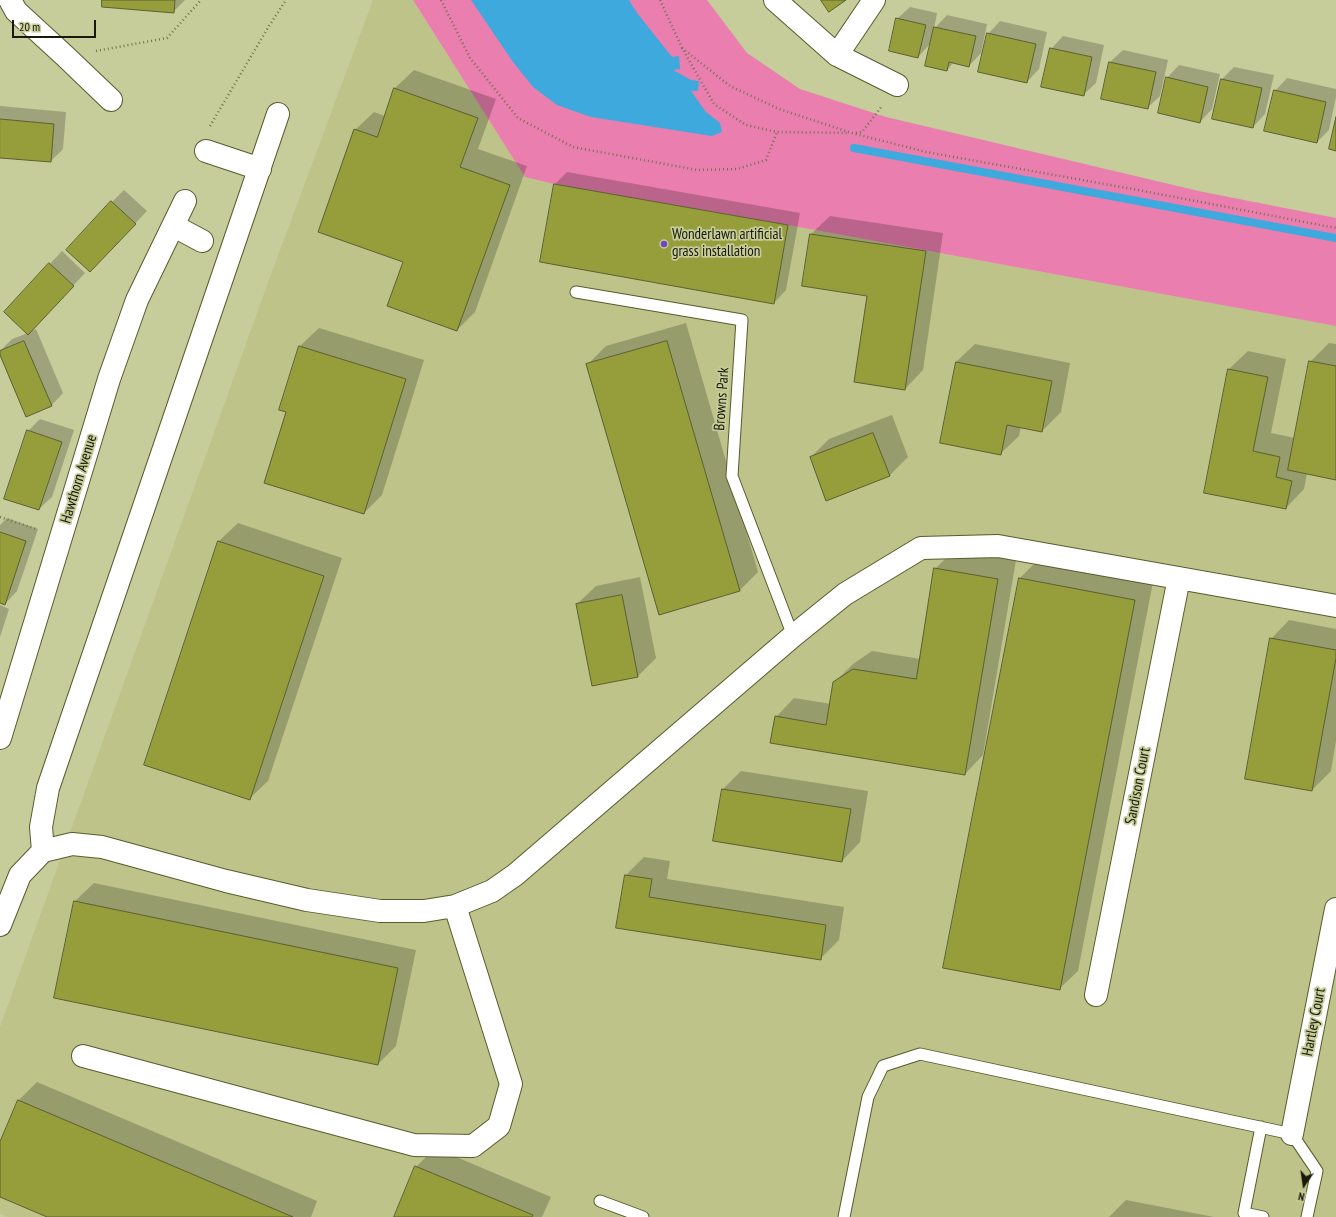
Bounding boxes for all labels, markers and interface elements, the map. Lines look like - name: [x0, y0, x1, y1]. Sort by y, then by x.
- scale bar: [14, 12, 98, 38]
- text: 20 m: [19, 19, 40, 34]
- place label: Wonderlawn artificial grass installation: [672, 226, 782, 261]
- marker: Wonderlawn artificial grass installation: [659, 239, 669, 249]
- street label: Browns Park: [711, 367, 733, 431]
- street label: Hawthorn Avenue: [57, 432, 101, 526]
- street label: Sandison Court: [1122, 746, 1154, 826]
- street label: Hartley Court: [1299, 986, 1329, 1058]
- north arrow: [1284, 1165, 1324, 1205]
- text: N: [1297, 1189, 1306, 1204]

